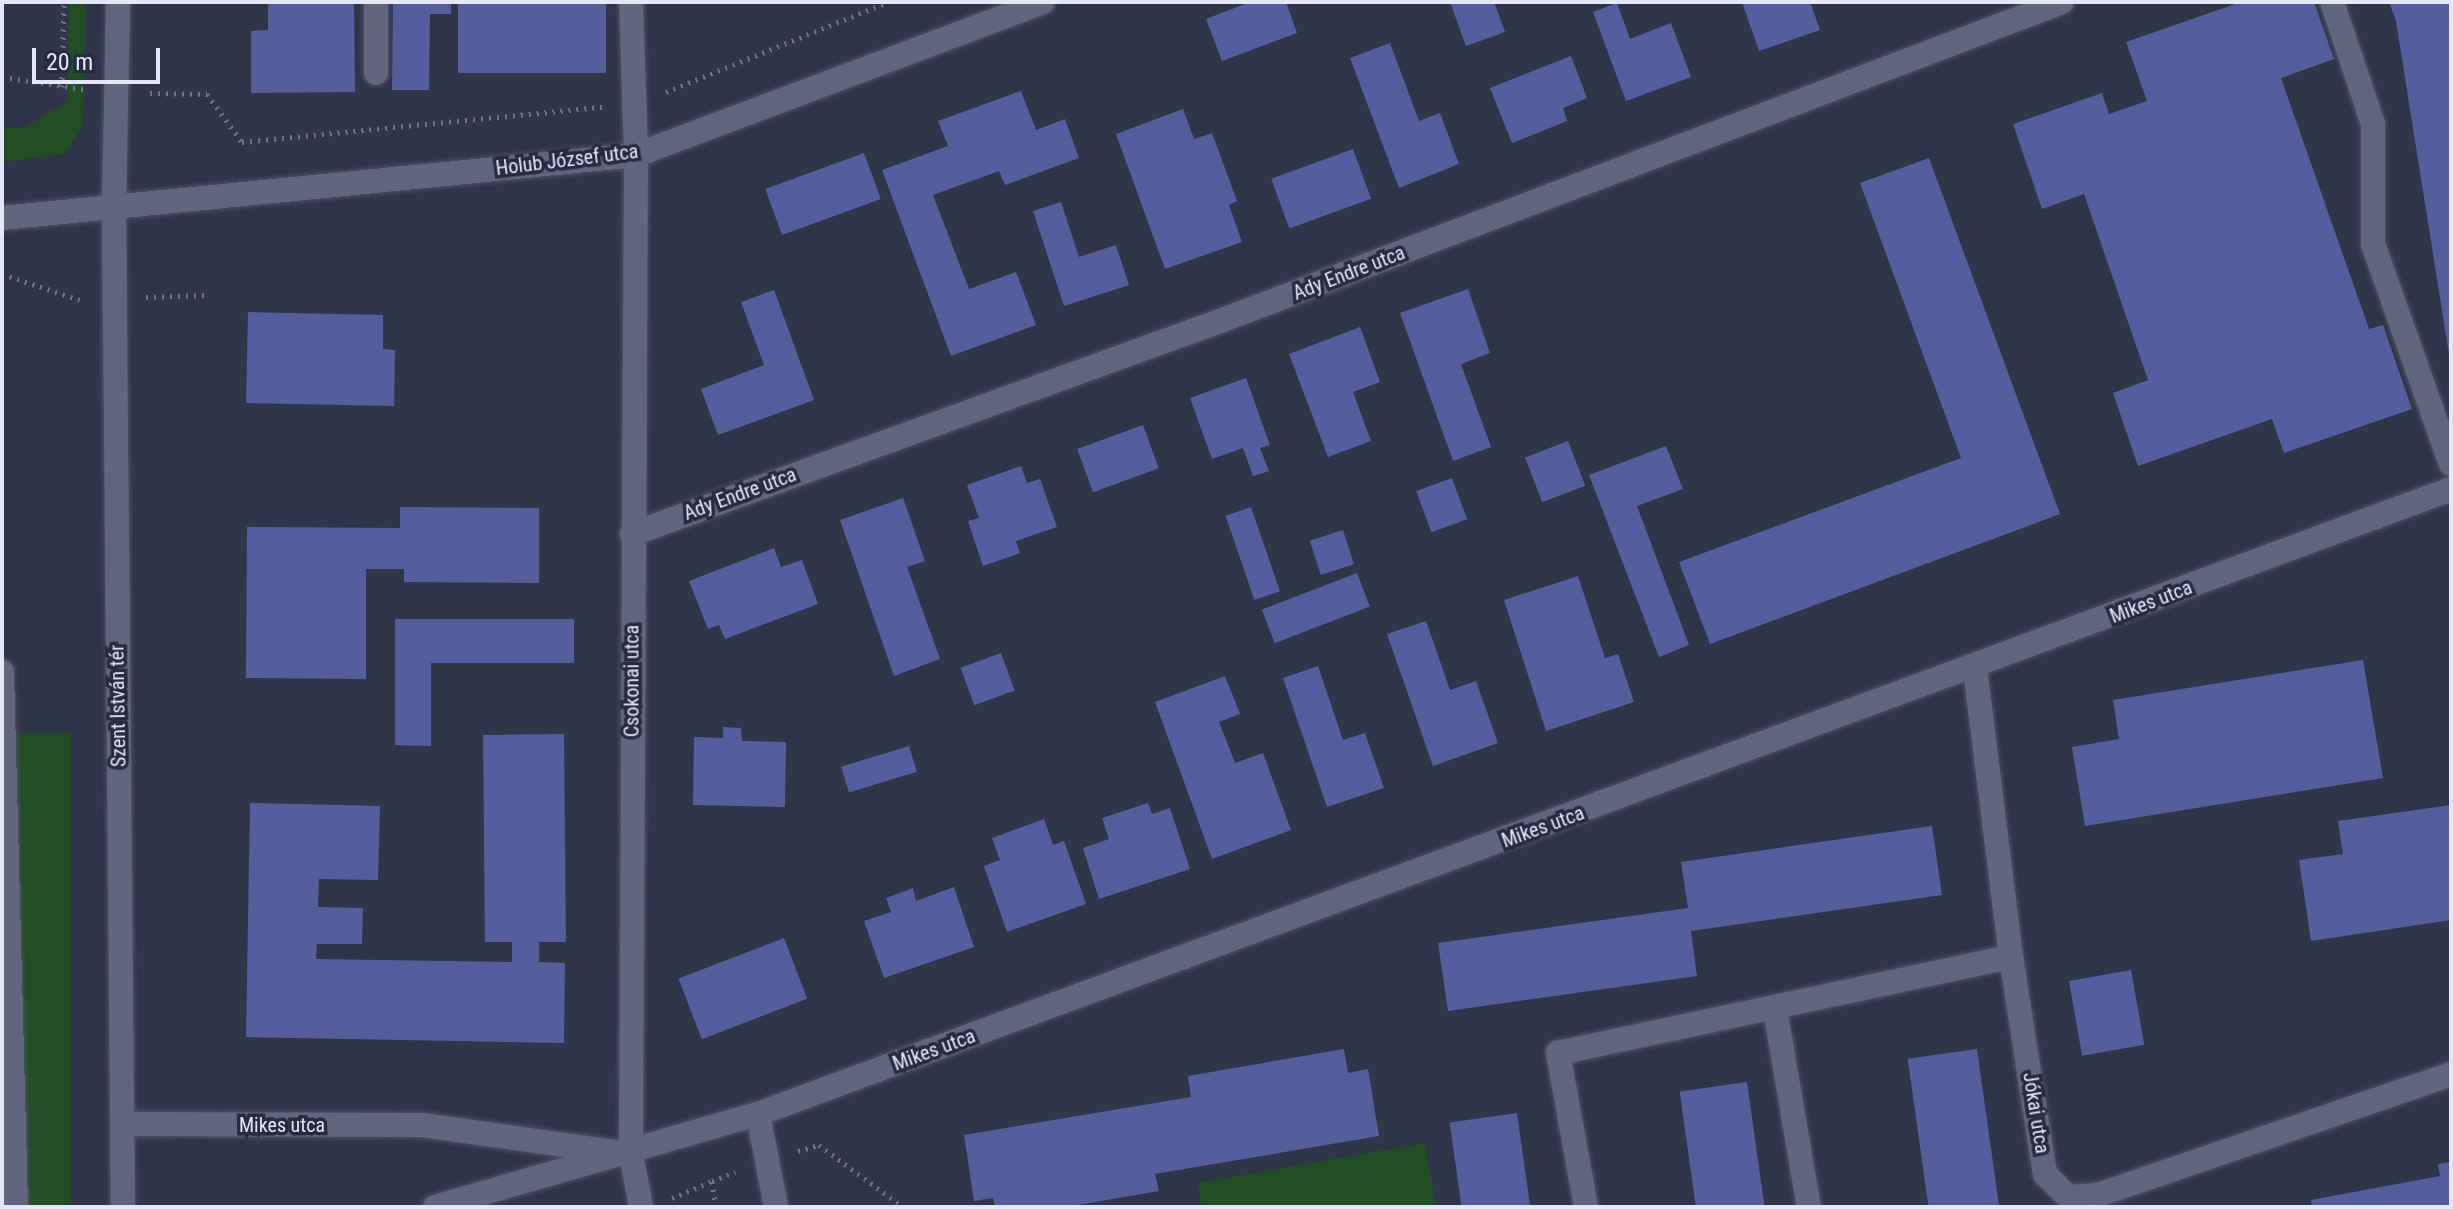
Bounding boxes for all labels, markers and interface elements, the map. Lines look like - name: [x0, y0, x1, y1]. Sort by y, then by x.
- scale bar: [36, 32, 164, 82]
- text: 20 m: [46, 48, 93, 76]
- street label: Holub József utca: [494, 139, 640, 181]
- street label: Ady Endre utca: [1290, 241, 1408, 305]
- street label: Ady Endre utca: [680, 463, 800, 525]
- street label: Mikes utca: [2107, 575, 2195, 629]
- street label: Csokonai utca: [620, 625, 644, 737]
- street label: Szent István tér: [105, 645, 131, 767]
- street label: Mikes utca: [1498, 801, 1588, 853]
- street label: Mikes utca: [889, 1024, 979, 1076]
- street label: Jókai utca: [2018, 1071, 2054, 1155]
- street label: Mikes utca: [239, 1113, 325, 1137]

